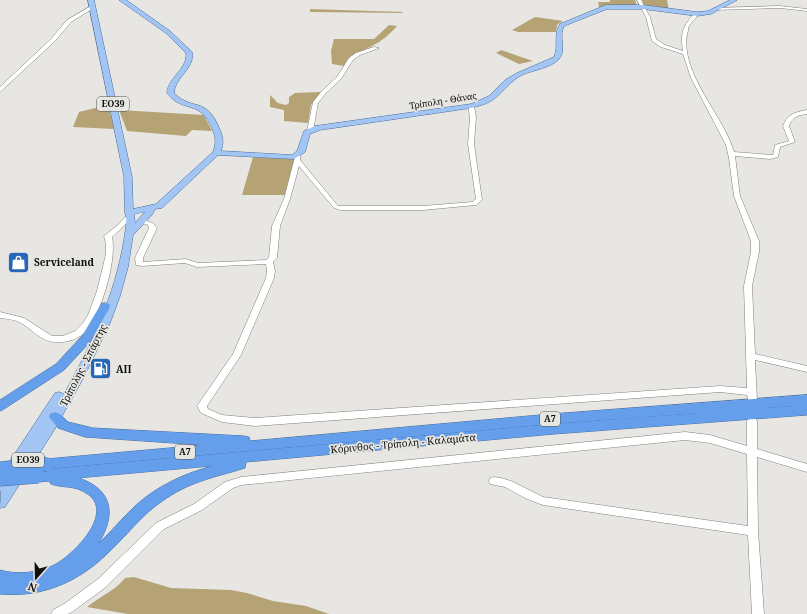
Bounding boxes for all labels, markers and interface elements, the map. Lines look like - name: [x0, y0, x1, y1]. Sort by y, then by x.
- street label: Τρίπολη - Θάνας: [408, 89, 478, 112]
- road number: ΕΟ39: [97, 97, 129, 111]
- shop icon: Serviceland: [6, 249, 32, 275]
- place label: Serviceland: [34, 255, 94, 269]
- street label: Τρίπολης - Σπάρτης: [56, 321, 110, 409]
- fuel station icon: ΑΠ: [88, 356, 114, 382]
- place label: ΑΠ: [116, 362, 132, 376]
- road number: Α7: [540, 412, 560, 426]
- street label: Κόρινθος - Τρίπολη - Καλαμάτα: [330, 430, 477, 456]
- road number: Α7: [175, 445, 195, 459]
- road number: ΕΟ39: [12, 453, 44, 467]
- north arrow: [16, 558, 56, 598]
- text: N: [25, 579, 39, 596]

